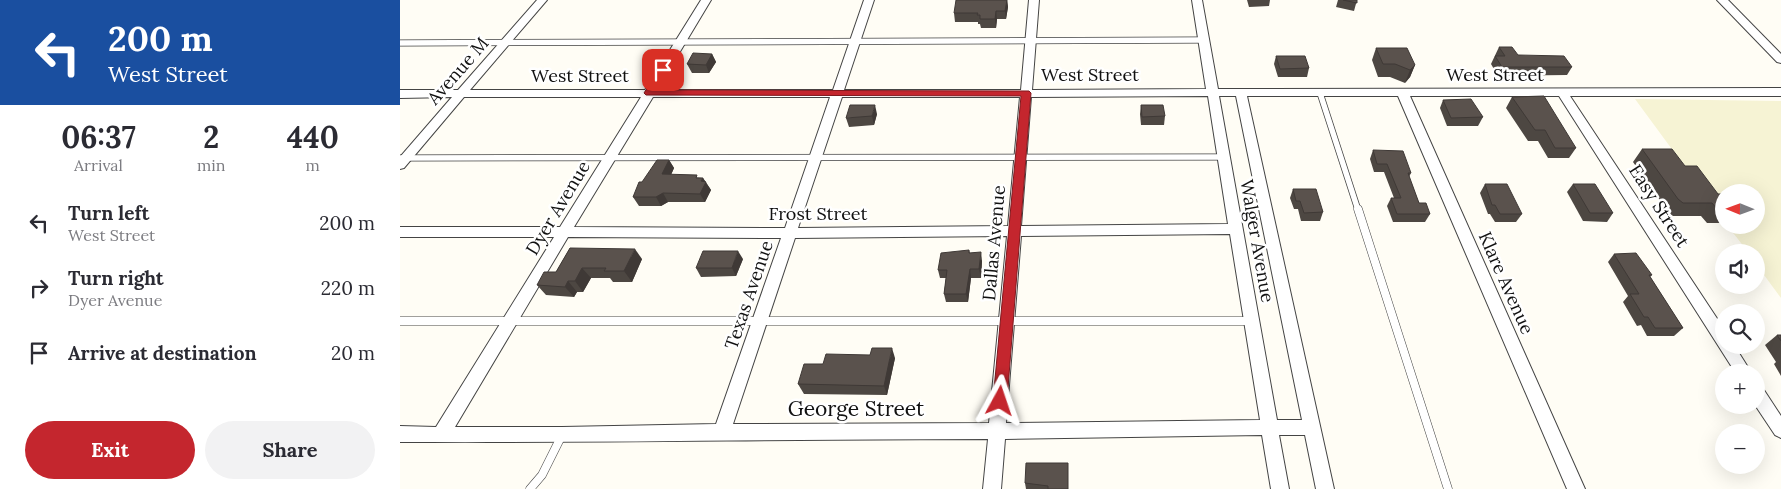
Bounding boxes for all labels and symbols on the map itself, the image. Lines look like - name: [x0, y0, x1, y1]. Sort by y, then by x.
- street label: Avenue M: [421, 32, 493, 110]
- pin: [642, 49, 684, 91]
- street label: West Street: [1041, 63, 1139, 86]
- street label: West Street: [1446, 63, 1544, 86]
- street label: West Street: [531, 64, 629, 87]
- street label: Dyer Avenue: [520, 156, 595, 259]
- street label: Easy Street: [1624, 160, 1695, 251]
- street label: Walger Avenue: [1235, 178, 1280, 305]
- street label: Dallas Avenue: [977, 184, 1010, 302]
- north arrow: [1715, 184, 1765, 234]
- street label: Frost Street: [769, 202, 868, 225]
- street label: Klare Avenue: [1474, 228, 1539, 338]
- street label: Texas Avenue: [719, 237, 778, 352]
- position arrow: [973, 374, 1025, 426]
- street label: George Street: [788, 395, 925, 422]

